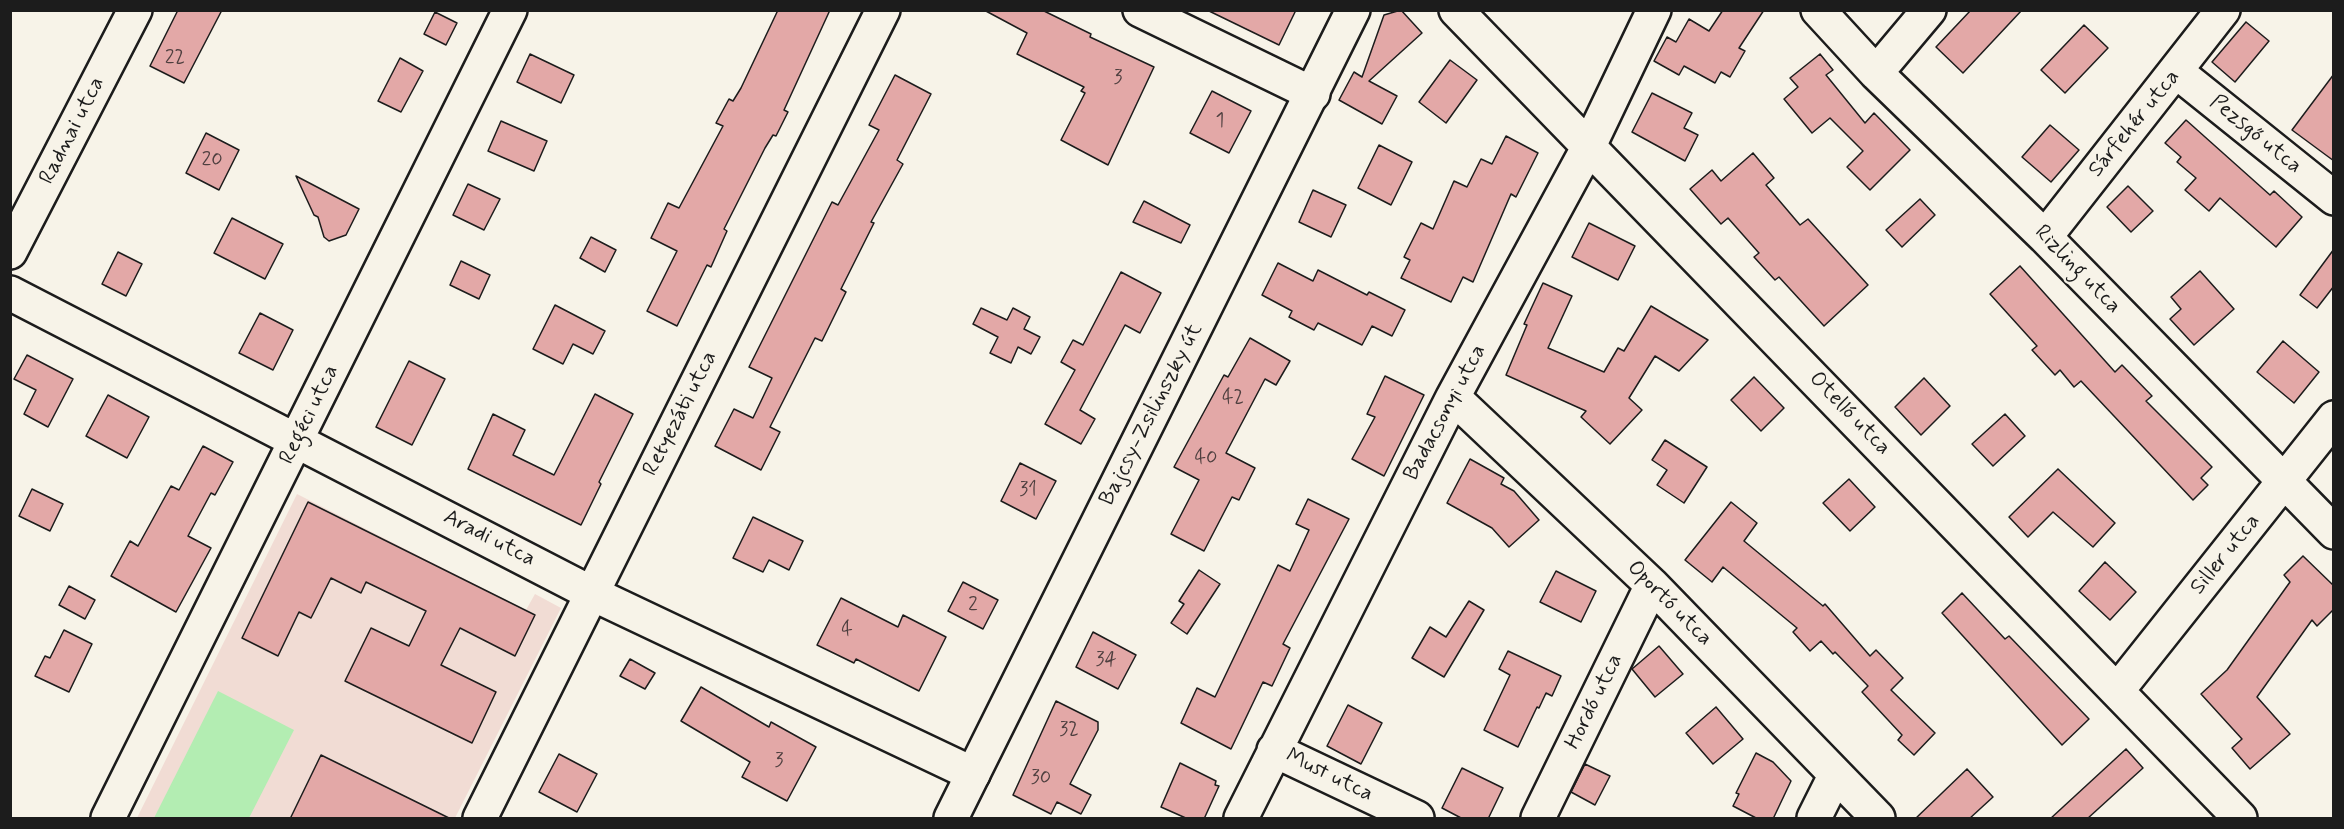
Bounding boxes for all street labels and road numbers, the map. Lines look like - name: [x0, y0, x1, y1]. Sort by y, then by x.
- street label: Sárfehér utca: [2084, 65, 2186, 183]
- street label: Radnai utca: [35, 73, 111, 189]
- street label: Pezsgő utca: [2204, 90, 2306, 180]
- street label: Rizling utca: [2028, 220, 2126, 320]
- street label: Bajcsy-Zsilinszky út: [1095, 320, 1209, 510]
- street label: Badacsonyi utca: [1399, 340, 1493, 486]
- street label: Retyezáti utca: [638, 347, 724, 481]
- street label: Regéci utca: [275, 361, 345, 469]
- street label: Otelló utca: [1803, 367, 1895, 461]
- street label: Aradi utca: [439, 505, 539, 573]
- street label: Siller utca: [2185, 509, 2267, 601]
- street label: Oportó utca: [1621, 556, 1717, 652]
- street label: Hordó utca: [1561, 650, 1629, 754]
- street label: Must utca: [1281, 744, 1377, 808]

